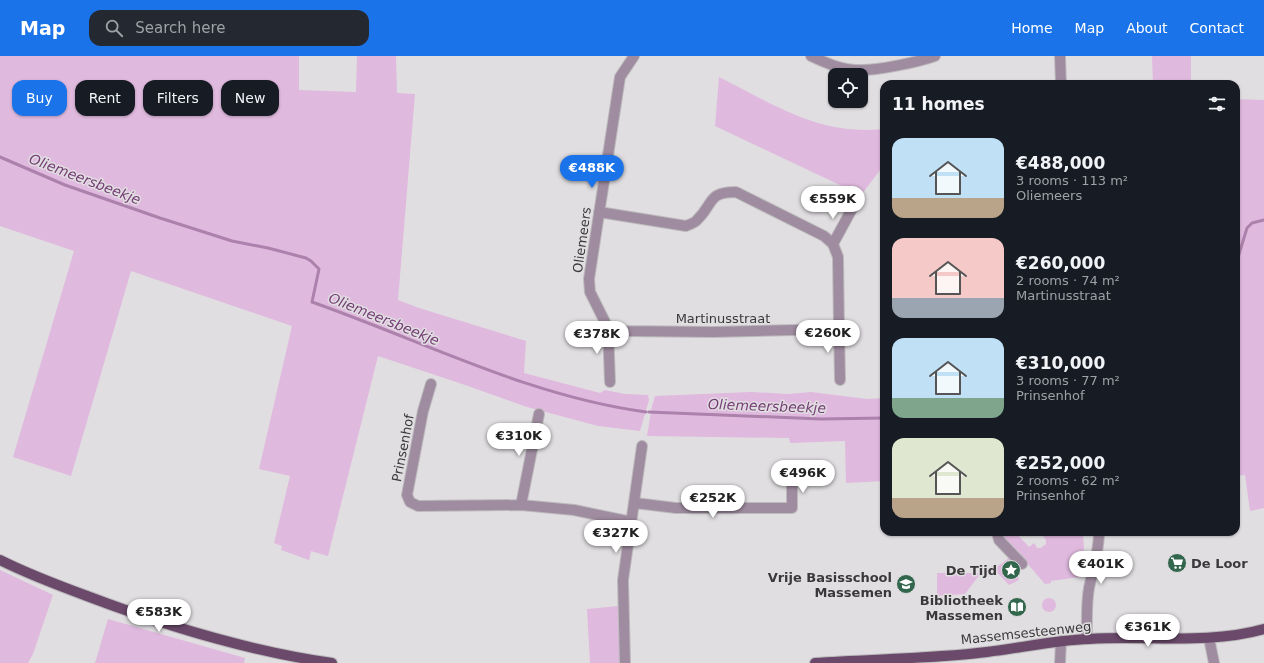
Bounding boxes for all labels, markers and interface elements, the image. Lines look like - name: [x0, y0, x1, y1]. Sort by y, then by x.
- search box: [89, 10, 369, 46]
- text: Map: [20, 17, 65, 39]
- icon: search: [103, 17, 125, 39]
- text: Search here: [135, 19, 225, 37]
- text: Home: [1011, 20, 1053, 36]
- text: Map: [1075, 20, 1104, 36]
- text: About: [1126, 20, 1168, 36]
- text: Contact: [1190, 20, 1244, 36]
- map controls: [828, 68, 868, 108]
- button: locate: [828, 68, 868, 108]
- chip: Buy: [12, 80, 67, 116]
- chip: Rent: [75, 80, 135, 116]
- chip: Filters: [143, 80, 213, 116]
- chip: New: [221, 80, 279, 116]
- icon: filters: [1206, 93, 1228, 115]
- text: 11 homes: [892, 94, 985, 114]
- water label: Oliemeersbeekje: [27, 150, 143, 208]
- text: €488,000: [1016, 153, 1105, 173]
- icon: home: [924, 154, 972, 202]
- pin: €488K: [564, 155, 620, 189]
- text: €488K: [569, 160, 615, 175]
- text: 3 rooms · 113 m²: [1016, 173, 1128, 188]
- pin: €559K: [805, 186, 861, 220]
- text: Oliemeers: [1016, 188, 1082, 203]
- text: €559K: [810, 191, 856, 206]
- street label: Oliemeers: [570, 206, 594, 274]
- text: €260,000: [1016, 253, 1105, 273]
- icon: home: [924, 254, 972, 302]
- text: 2 rooms · 74 m²: [1016, 273, 1120, 288]
- text: Martinusstraat: [1016, 288, 1111, 303]
- water label: Oliemeersbeekje: [326, 289, 442, 349]
- street label: Martinusstraat: [676, 311, 770, 326]
- pin: €260K: [800, 320, 856, 354]
- pin: €378K: [569, 321, 625, 355]
- text: €260K: [805, 325, 851, 340]
- text: €378K: [574, 326, 620, 341]
- text: €310,000: [1016, 353, 1105, 373]
- icon: home: [924, 354, 972, 402]
- text: 3 rooms · 77 m²: [1016, 373, 1120, 388]
- text: Prinsenhof: [1016, 388, 1085, 403]
- water label: Oliemeersbeekje: [708, 396, 826, 416]
- street label: Prinsenhof: [389, 412, 417, 483]
- pin: €310K: [491, 423, 547, 457]
- text: €310K: [496, 428, 542, 443]
- text: €252,000: [1016, 453, 1105, 473]
- icon: home: [924, 454, 972, 502]
- pin: €496K: [775, 460, 831, 494]
- text: €496K: [780, 465, 826, 480]
- text: 2 rooms · 62 m²: [1016, 473, 1120, 488]
- pin: €252K: [685, 485, 741, 519]
- text: Prinsenhof: [1016, 488, 1085, 503]
- text: €252K: [690, 490, 736, 505]
- pin: €327K: [588, 520, 644, 554]
- text: €327K: [593, 525, 639, 540]
- pin: €401K: [1073, 551, 1129, 585]
- supermarket icon: De Loor: [1166, 552, 1188, 574]
- text: €401K: [1078, 556, 1124, 571]
- place label: De Loor: [1191, 556, 1248, 571]
- place icon: De Tijd: [1000, 559, 1022, 581]
- place label: De Tijd: [946, 563, 997, 578]
- place label: Vrije Basisschool Massemen: [768, 570, 892, 600]
- school or university icon: Vrije Basisschool Massemen: [895, 573, 917, 595]
- place label: Bibliotheek Massemen: [920, 593, 1003, 623]
- library icon: Bibliotheek Massemen: [1006, 596, 1028, 618]
- pin: €583K: [131, 599, 187, 633]
- text: €583K: [136, 604, 182, 619]
- pin: €361K: [1120, 614, 1176, 648]
- street label: Massemsesteenweg: [960, 619, 1092, 647]
- text: €361K: [1125, 619, 1171, 634]

